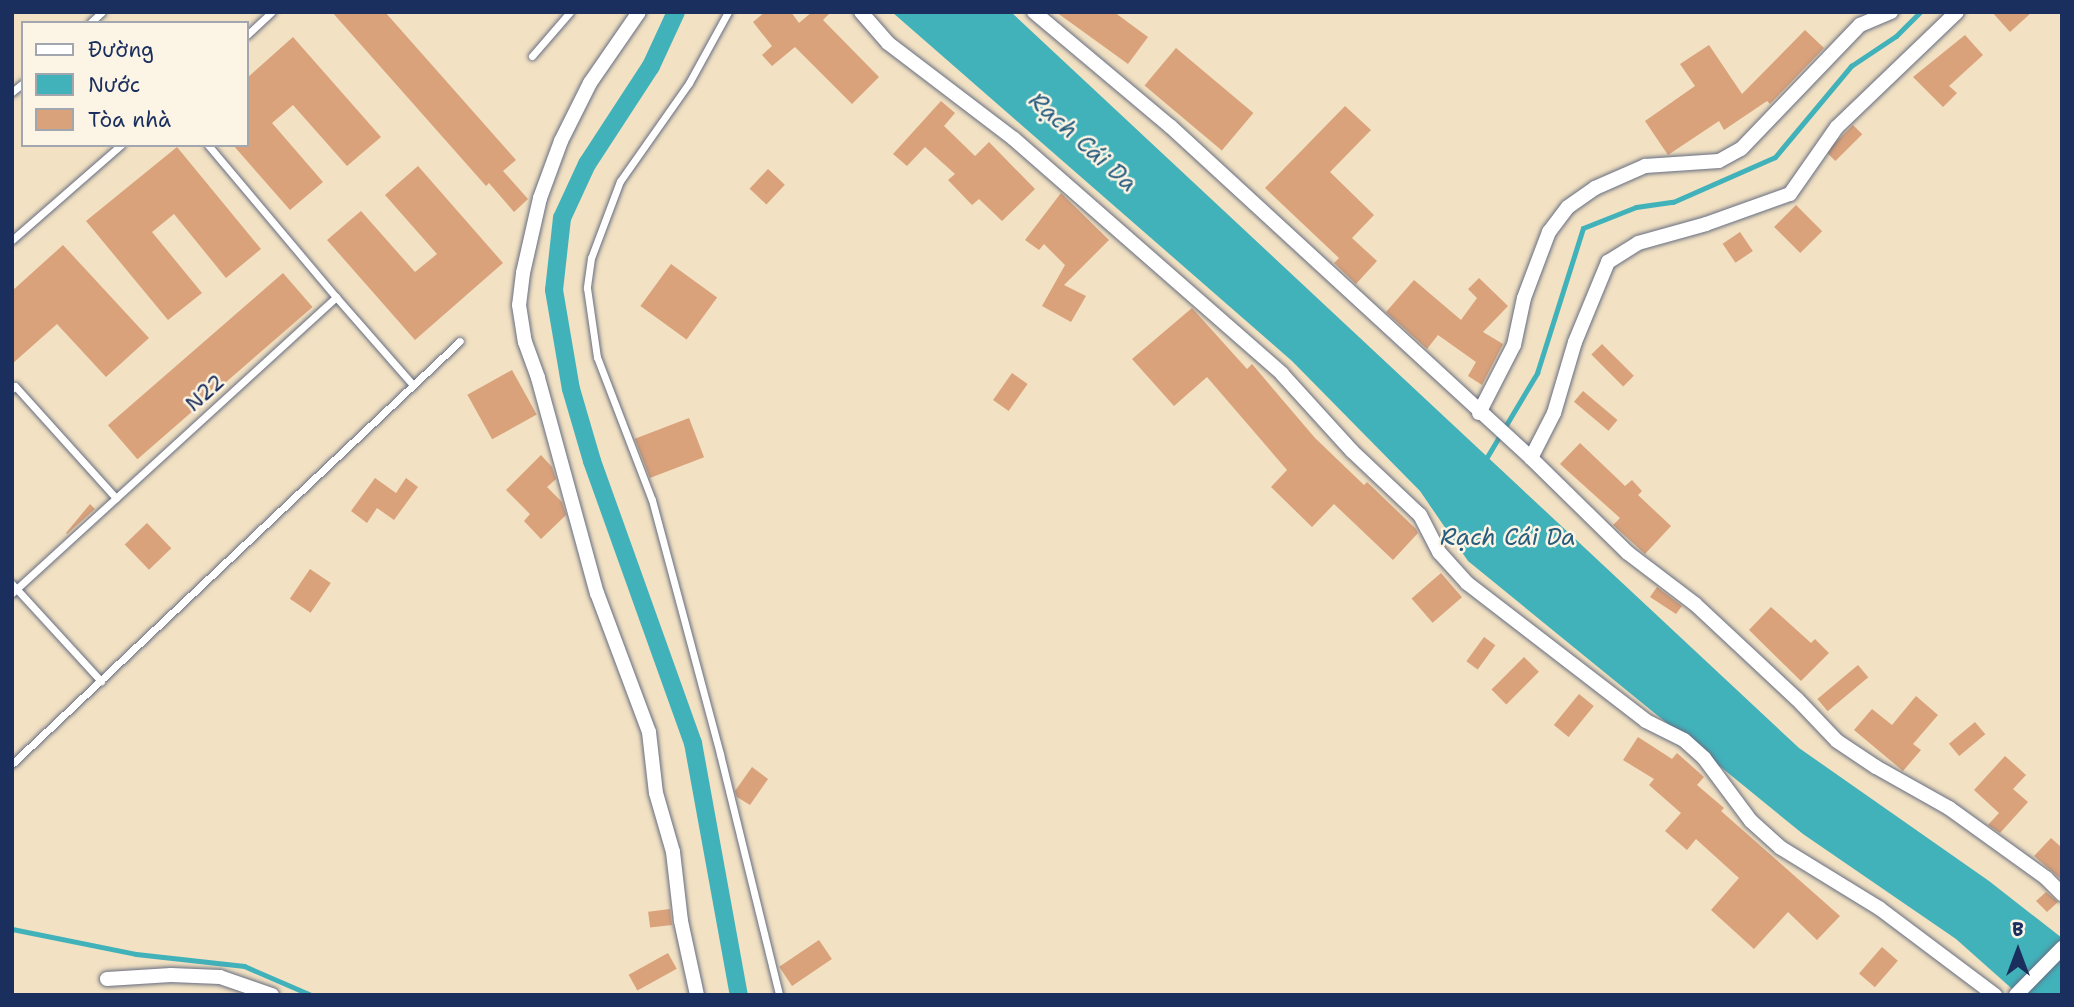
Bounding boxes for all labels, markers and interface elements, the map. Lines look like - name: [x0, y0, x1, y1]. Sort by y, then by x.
- legend: [21, 21, 248, 147]
- text: Đường: [88, 36, 154, 64]
- text: Nước: [88, 71, 140, 99]
- water label: Rạch Cái Da: [1024, 86, 1142, 198]
- text: Tòa nhà: [88, 106, 171, 134]
- street label: N22: [180, 369, 230, 417]
- water label: Rạch Cái Da: [1440, 523, 1576, 551]
- north arrow: [1983, 916, 2053, 986]
- text: B: [2012, 917, 2024, 942]

